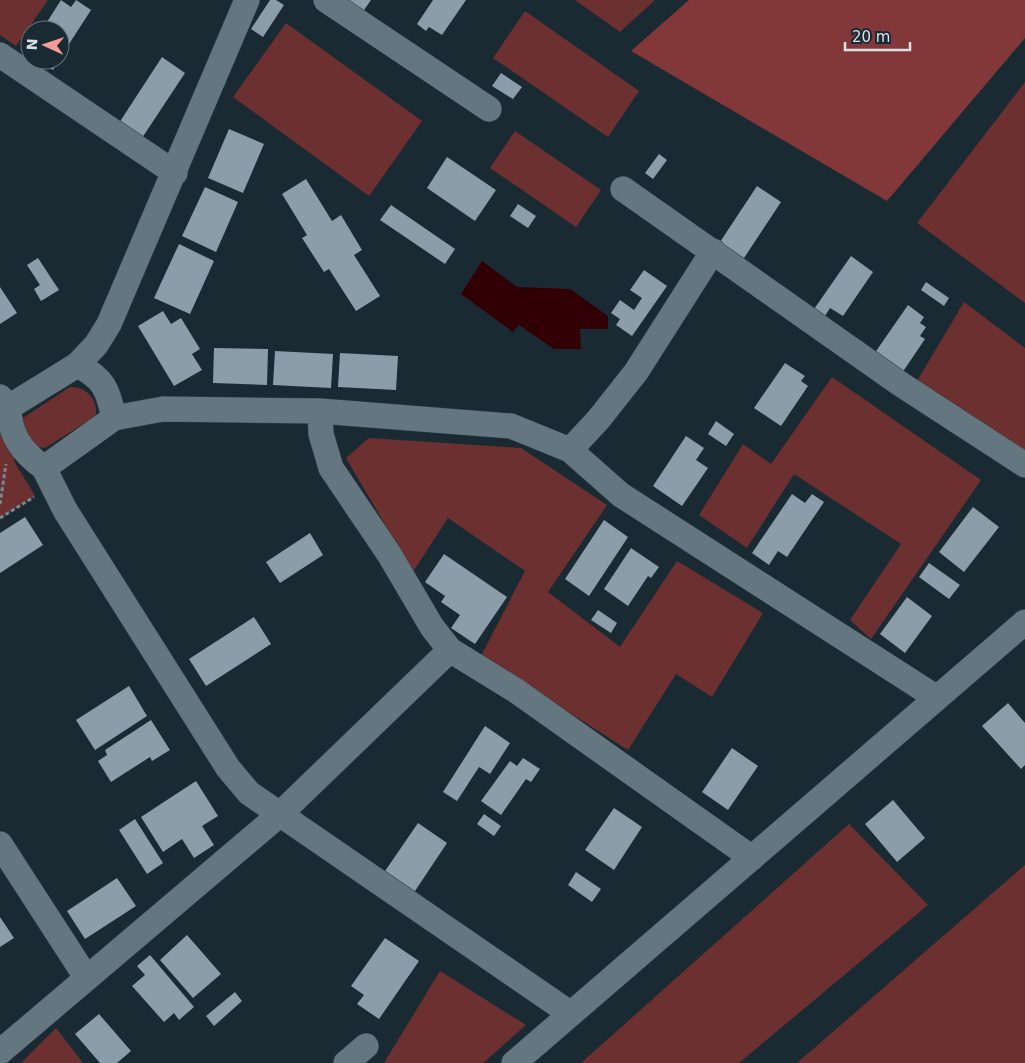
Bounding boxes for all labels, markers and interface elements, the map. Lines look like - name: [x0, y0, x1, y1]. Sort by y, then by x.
- north arrow: [20, 20, 70, 70]
- scale bar: [845, 20, 910, 52]
- text: 20 m: [852, 28, 890, 46]
- text: N: [24, 38, 40, 51]

